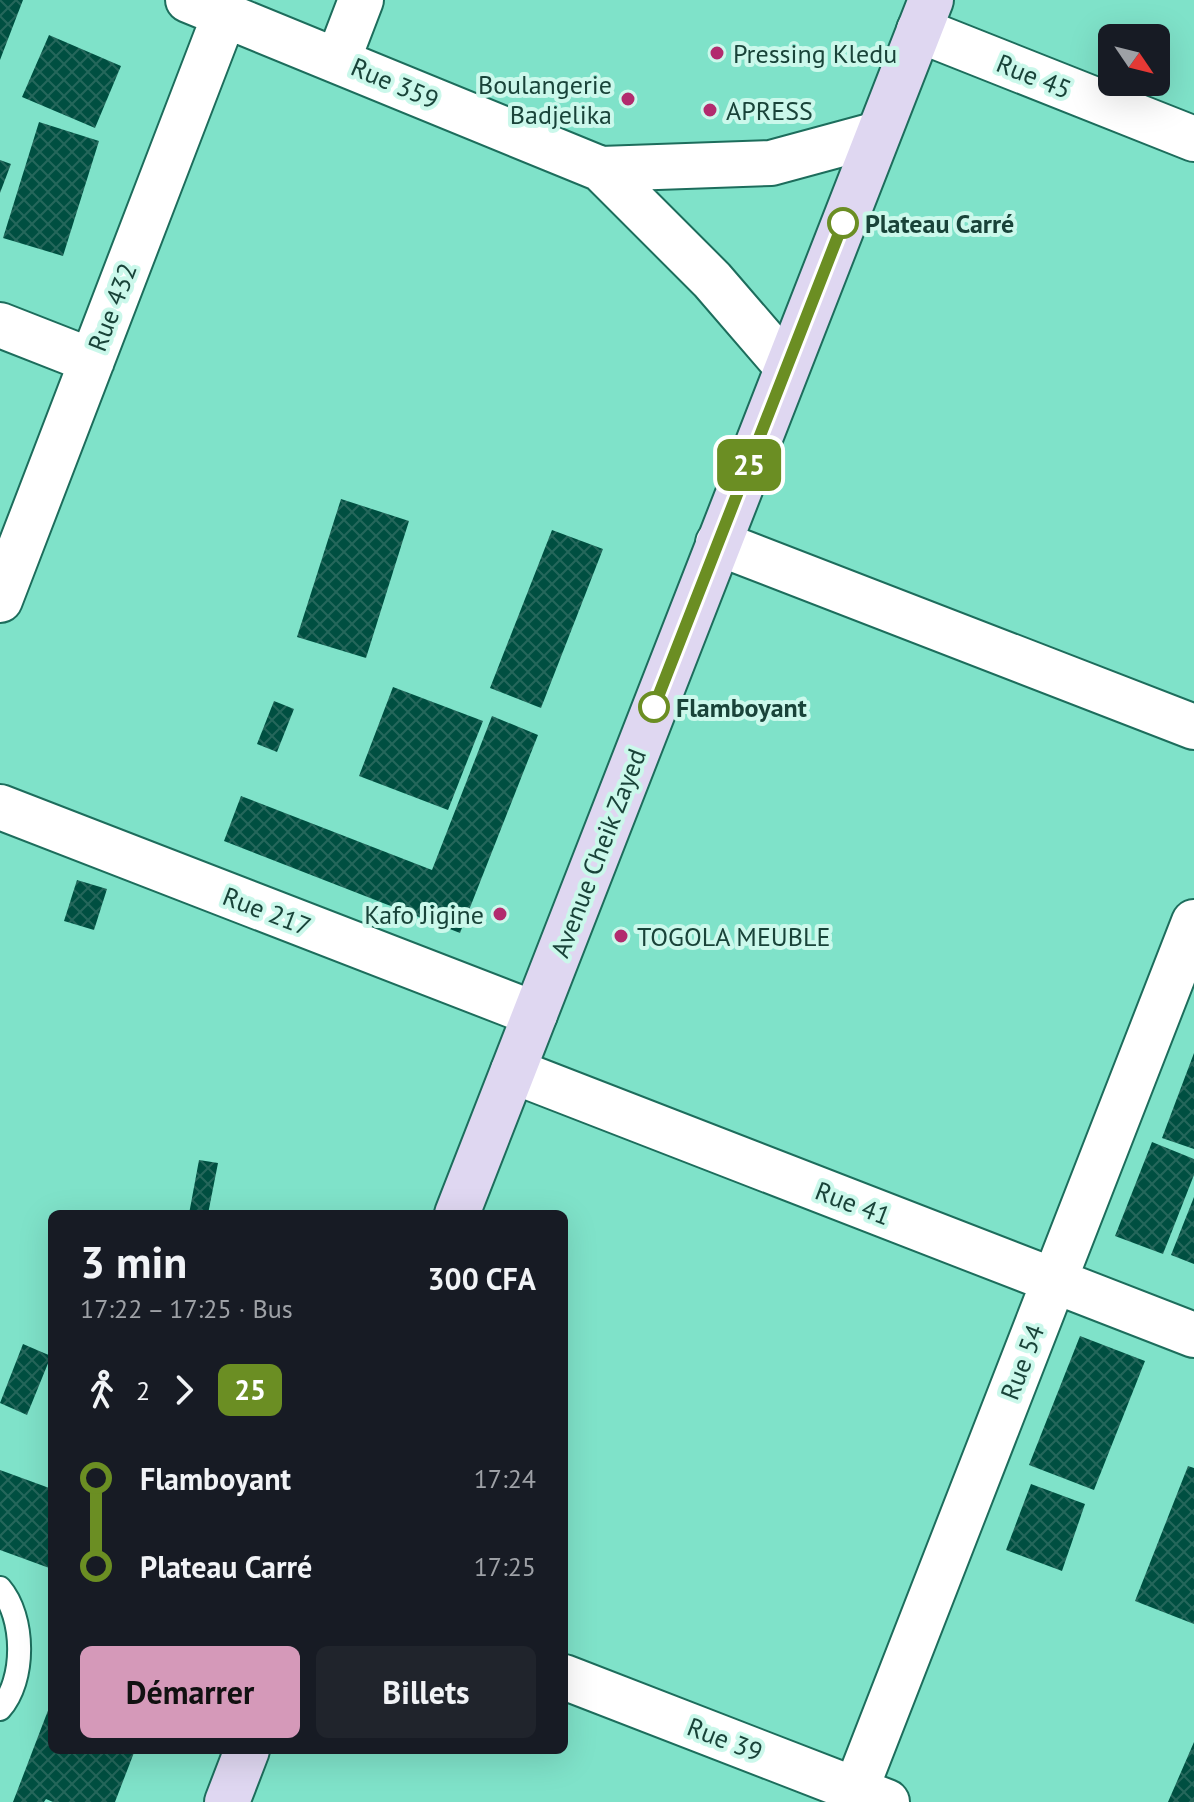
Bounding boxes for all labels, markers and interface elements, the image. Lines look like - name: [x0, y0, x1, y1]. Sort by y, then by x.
- north arrow: [1098, 24, 1170, 96]
- map controls: [1098, 24, 1170, 96]
- place label: Pressing Kledu: [733, 37, 897, 70]
- marker: Pressing Kledu: [708, 44, 726, 62]
- street label: Rue 45: [992, 46, 1076, 106]
- street label: Rue 359: [346, 50, 444, 116]
- place label: Boulangerie Badjelika: [478, 68, 612, 131]
- marker: Boulangerie Badjelika: [619, 90, 637, 108]
- place label: APRESS: [726, 94, 813, 127]
- marker: APRESS: [701, 101, 719, 119]
- place label: Plateau Carré: [865, 207, 1014, 240]
- marker: Plateau Carré: [828, 208, 858, 238]
- street label: Rue 432: [80, 258, 144, 356]
- line badge: 25: [713, 439, 785, 491]
- text: 25: [733, 446, 765, 483]
- place label: Flamboyant: [676, 691, 807, 724]
- marker: Flamboyant: [639, 692, 669, 722]
- street label: Avenue Cheik Zayed: [543, 744, 653, 962]
- street label: Rue 217: [218, 879, 316, 943]
- place label: Kafo Jigine: [364, 898, 484, 931]
- marker: Kafo Jigine: [491, 905, 509, 923]
- place label: TOGOLA MEUBLE: [637, 920, 830, 953]
- marker: TOGOLA MEUBLE: [612, 927, 630, 945]
- street label: Rue 41: [811, 1174, 895, 1232]
- text: 3 min: [80, 1233, 187, 1290]
- text: 300 CFA: [428, 1259, 536, 1298]
- text: 17:22 – 17:25 · Bus: [80, 1292, 293, 1325]
- street label: Rue 54: [993, 1320, 1051, 1404]
- icon: walk: [80, 1368, 124, 1412]
- icon: forward: [162, 1368, 206, 1412]
- text: 25: [234, 1371, 266, 1408]
- text: 2: [136, 1374, 150, 1407]
- text: Flamboyant: [140, 1459, 291, 1498]
- text: 17:24: [474, 1462, 536, 1495]
- text: Plateau Carré: [140, 1547, 312, 1586]
- text: 17:25: [474, 1550, 536, 1583]
- button: Démarrer: [80, 1646, 300, 1738]
- button: Billets: [316, 1646, 536, 1738]
- street label: Rue 39: [683, 1710, 767, 1768]

